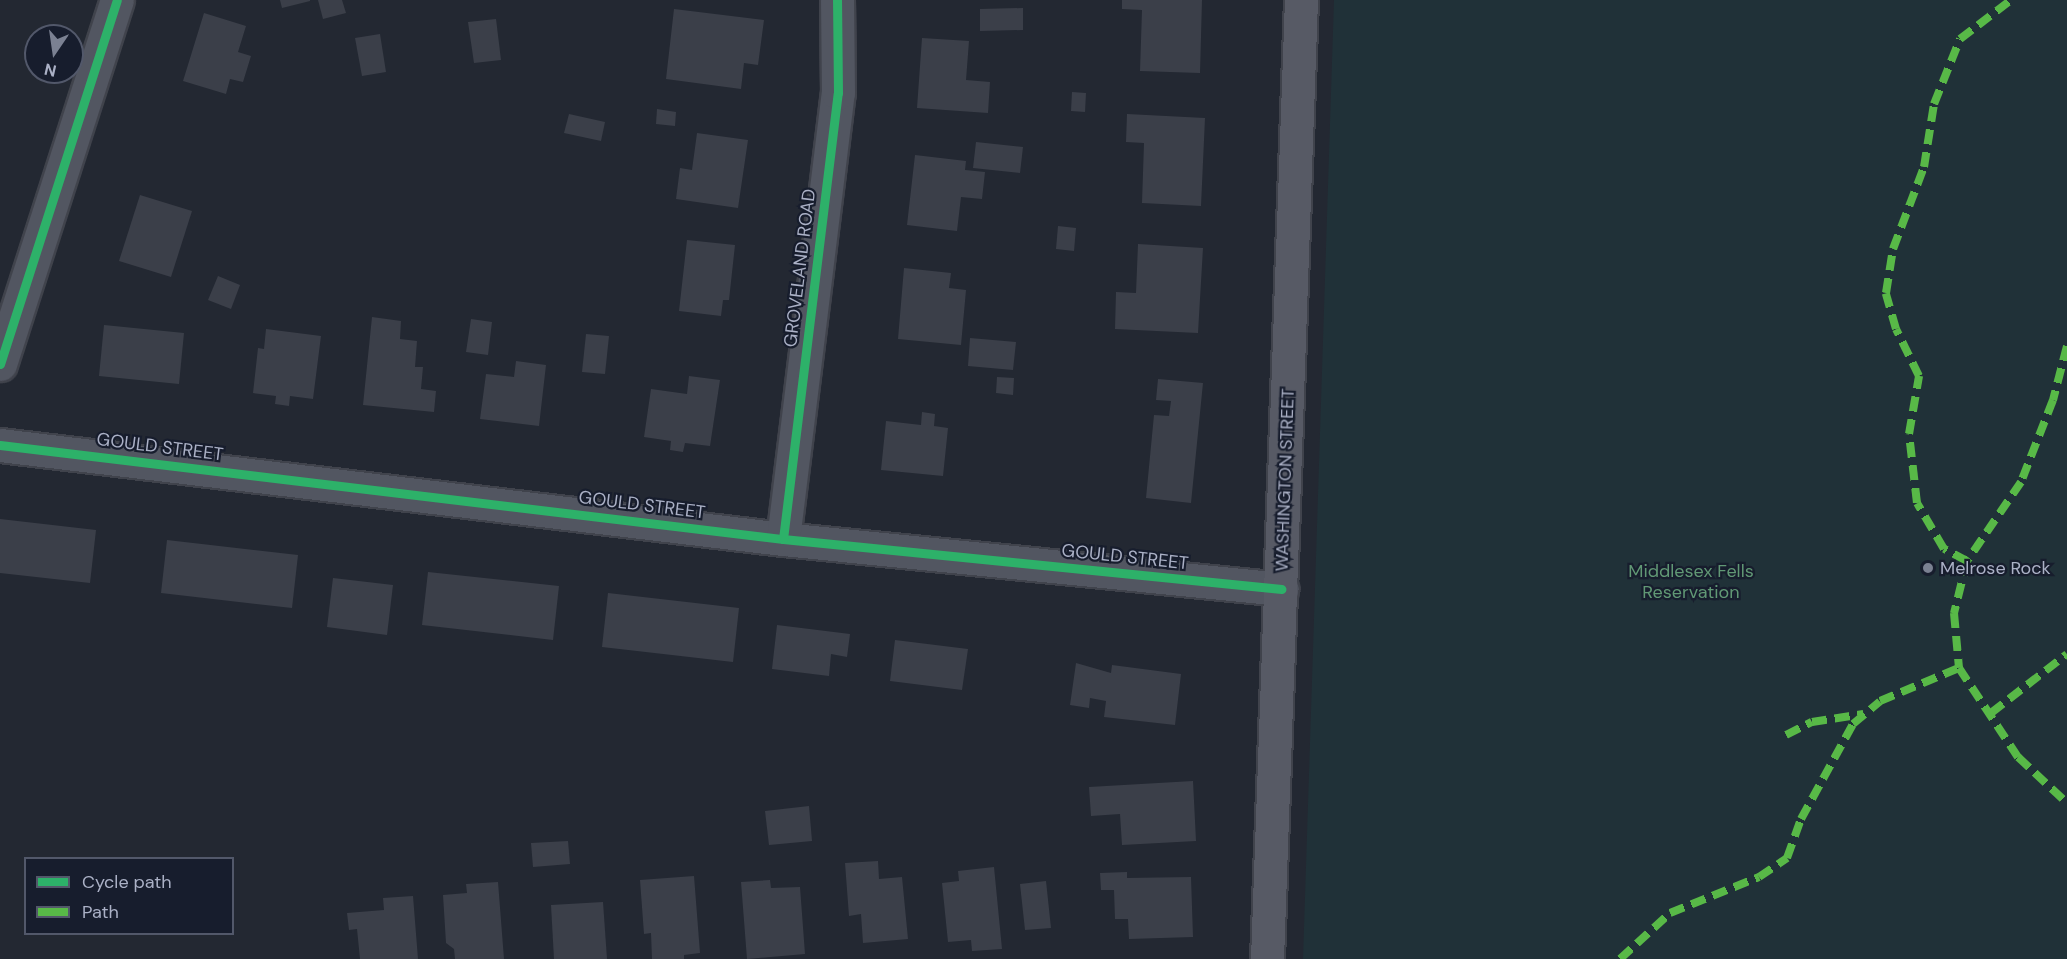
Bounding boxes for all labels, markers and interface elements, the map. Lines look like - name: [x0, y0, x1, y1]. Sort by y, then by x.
- north arrow: [24, 24, 84, 84]
- text: N: [42, 59, 58, 82]
- street label: GROVELAND ROAD: [780, 188, 820, 348]
- street label: WASHINGTON STREET: [1271, 388, 1299, 572]
- street label: GOULD STREET: [95, 429, 225, 465]
- street label: GOULD STREET: [577, 487, 707, 523]
- street label: GOULD STREET: [1061, 540, 1189, 574]
- place label: Melrose Rock: [1940, 557, 2051, 579]
- park label: Middlesex Fells Reservation: [1628, 561, 1754, 604]
- marker: Melrose Rock: [1921, 561, 1935, 575]
- legend: [24, 857, 234, 935]
- text: Cycle path: [82, 870, 172, 894]
- text: Path: [82, 900, 119, 924]

